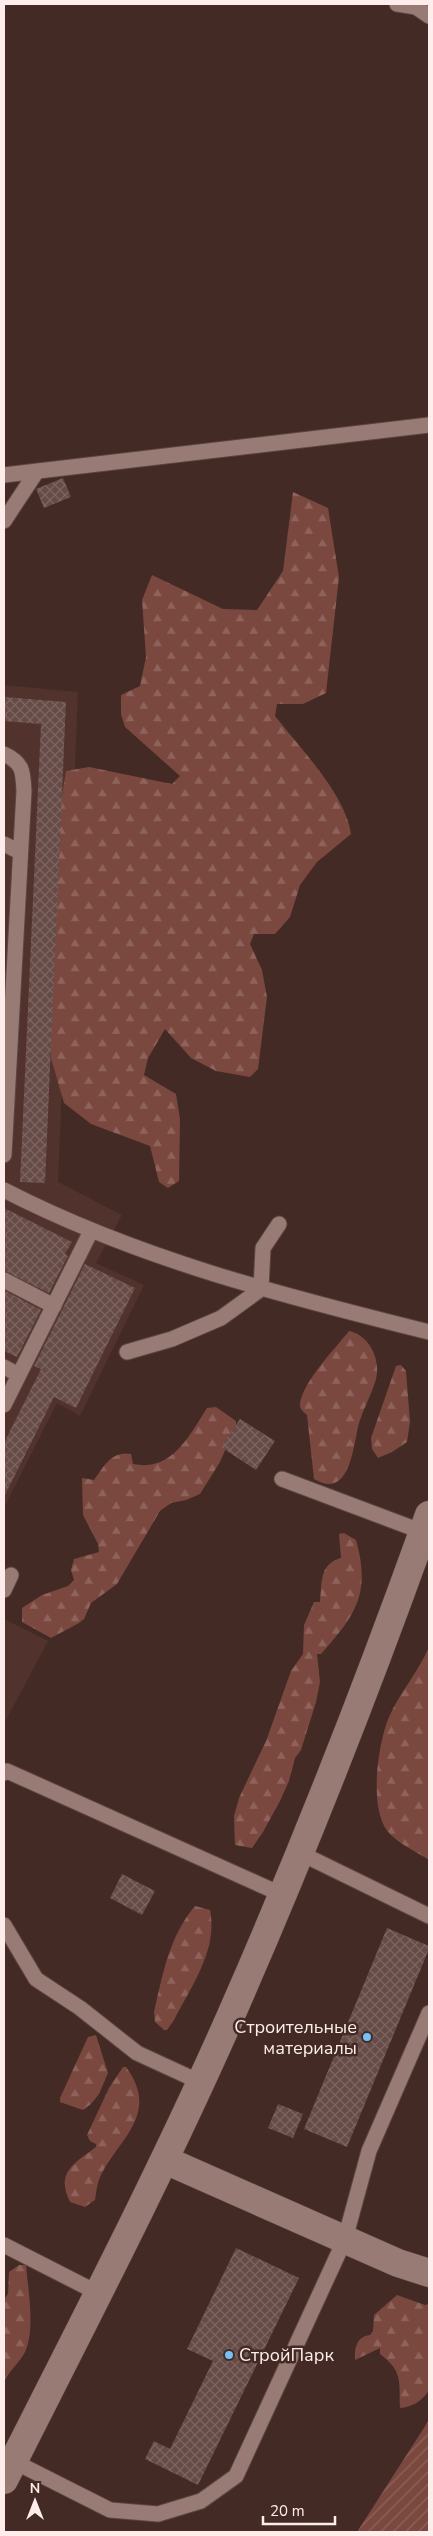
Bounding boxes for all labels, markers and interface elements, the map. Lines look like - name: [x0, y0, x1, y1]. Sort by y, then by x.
- place label: Строительные материалы: [234, 2015, 357, 2060]
- marker: Строительные материалы: [361, 2031, 373, 2043]
- place label: СтройПарк: [239, 2343, 334, 2367]
- marker: СтройПарк: [223, 2349, 235, 2361]
- north arrow: [10, 2476, 60, 2526]
- text: N: [30, 2479, 40, 2498]
- scale bar: [263, 2494, 336, 2526]
- text: 20 m: [270, 2501, 305, 2521]

